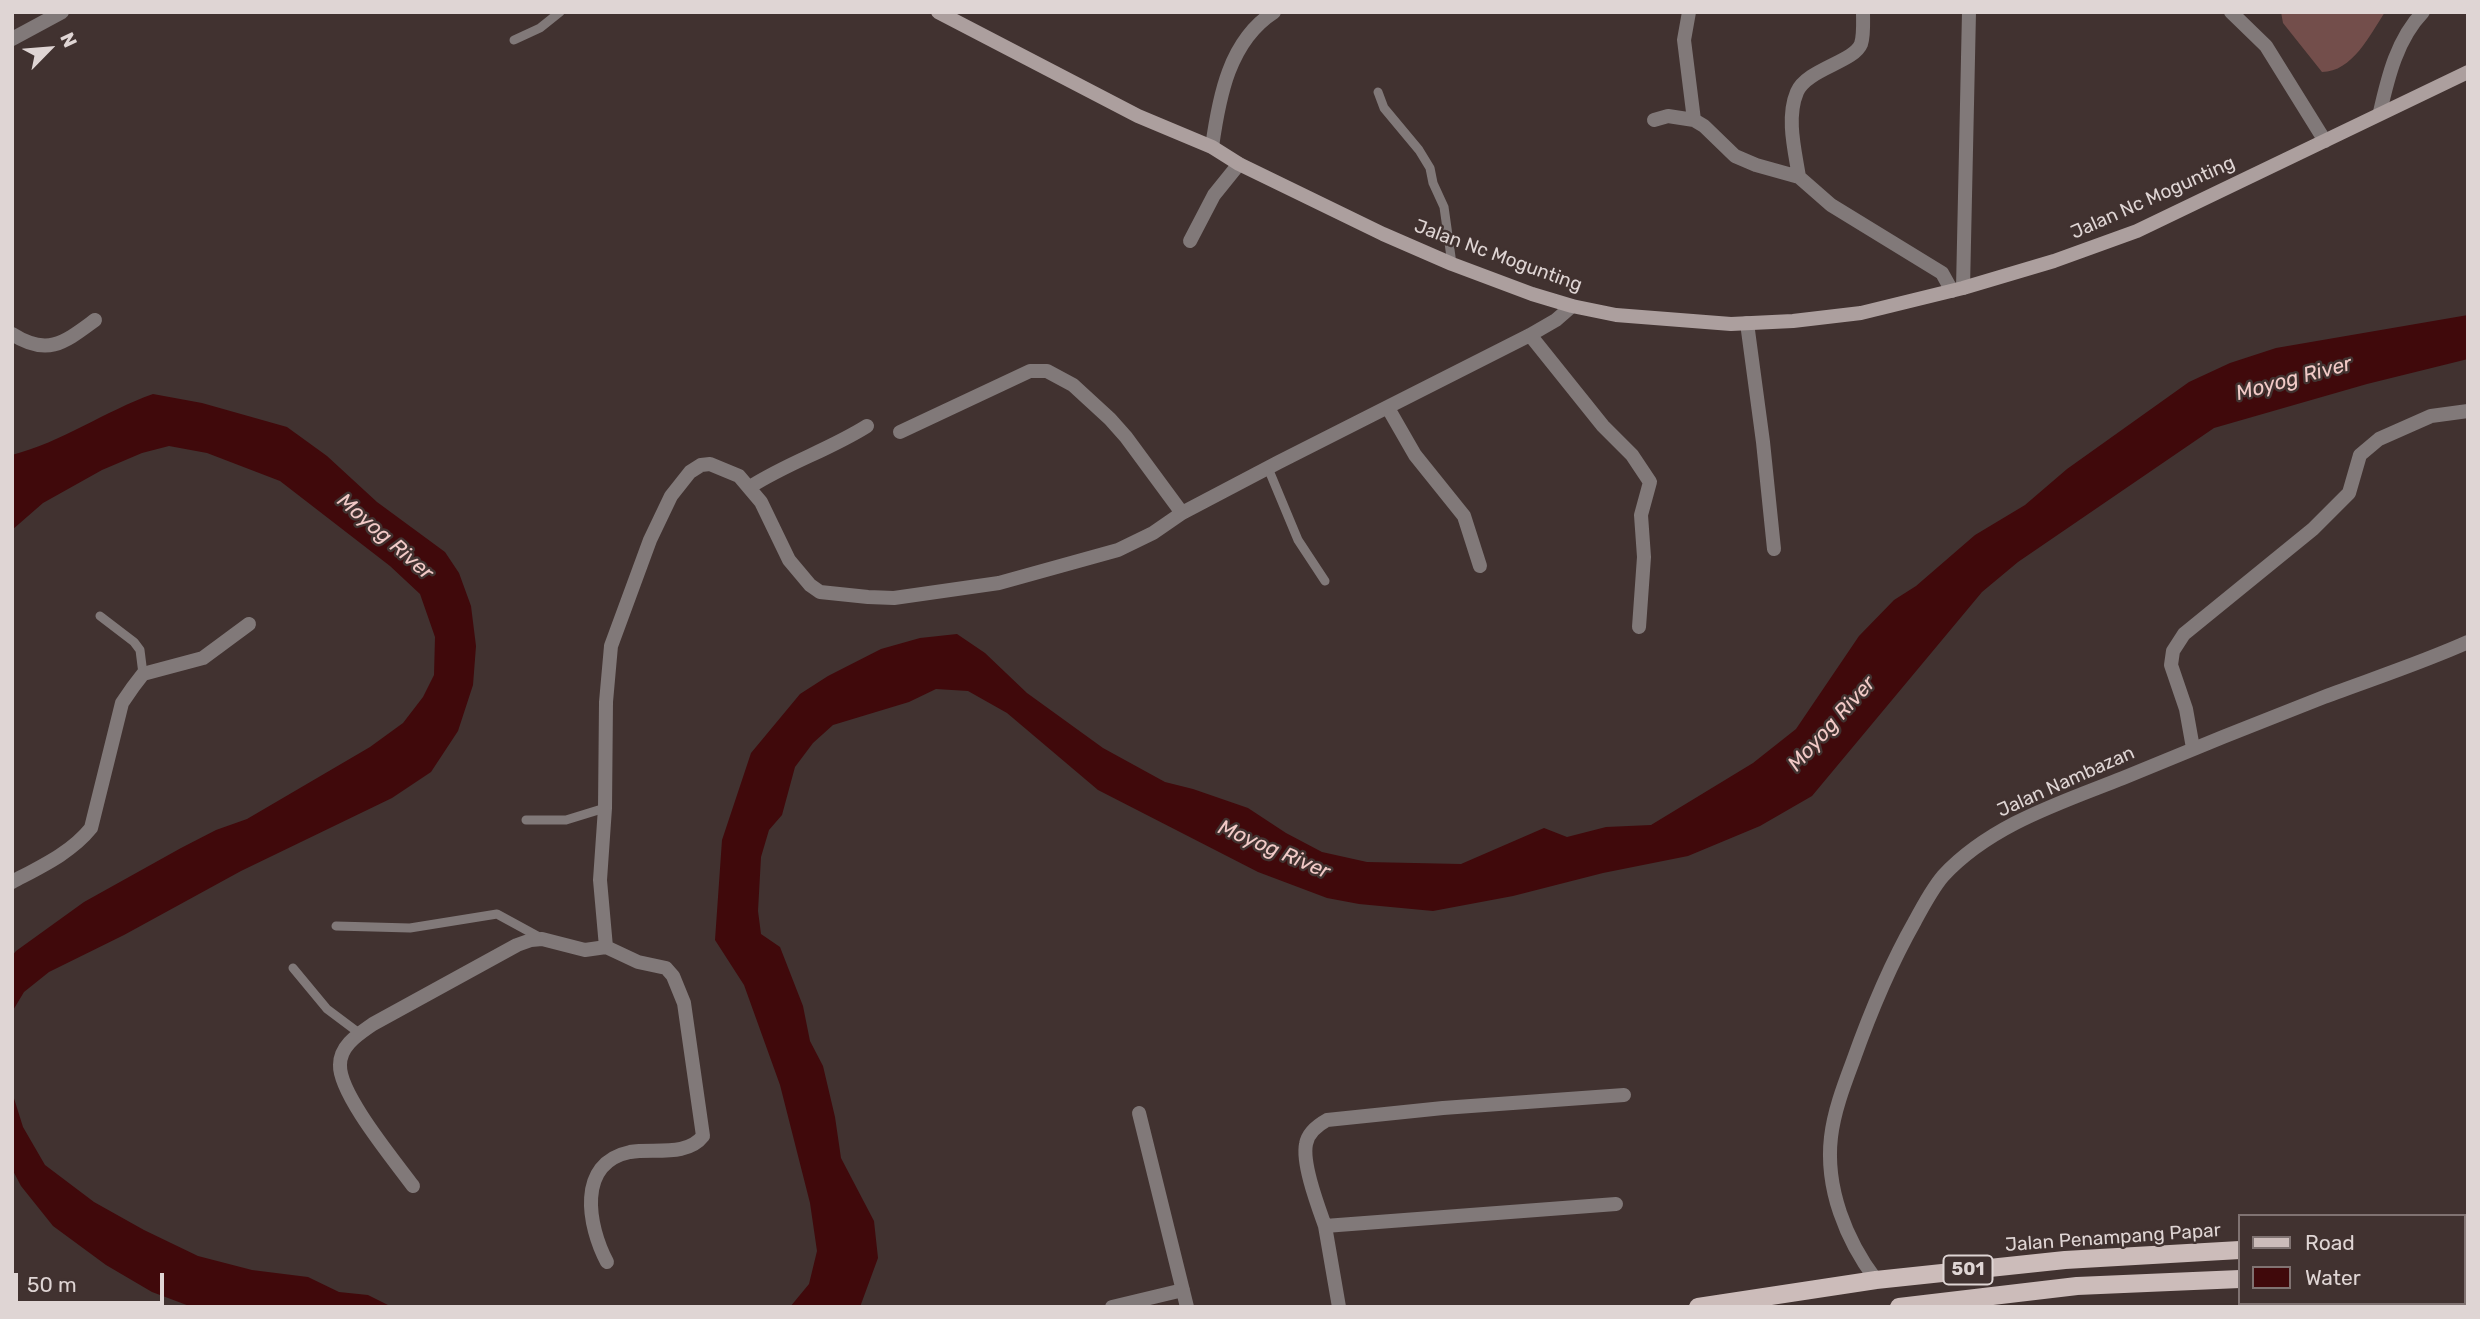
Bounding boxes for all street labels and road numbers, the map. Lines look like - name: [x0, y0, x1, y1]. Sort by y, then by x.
- street label: Jalan Nc Mogunting: [2067, 152, 2239, 244]
- street label: Jalan Nc Mogunting: [1411, 215, 1585, 297]
- street label: Jalan Nambazan: [1994, 742, 2138, 822]
- street label: Jalan Penampang Papar: [2004, 1219, 2222, 1257]
- road number: 501: [1944, 1255, 1993, 1284]

